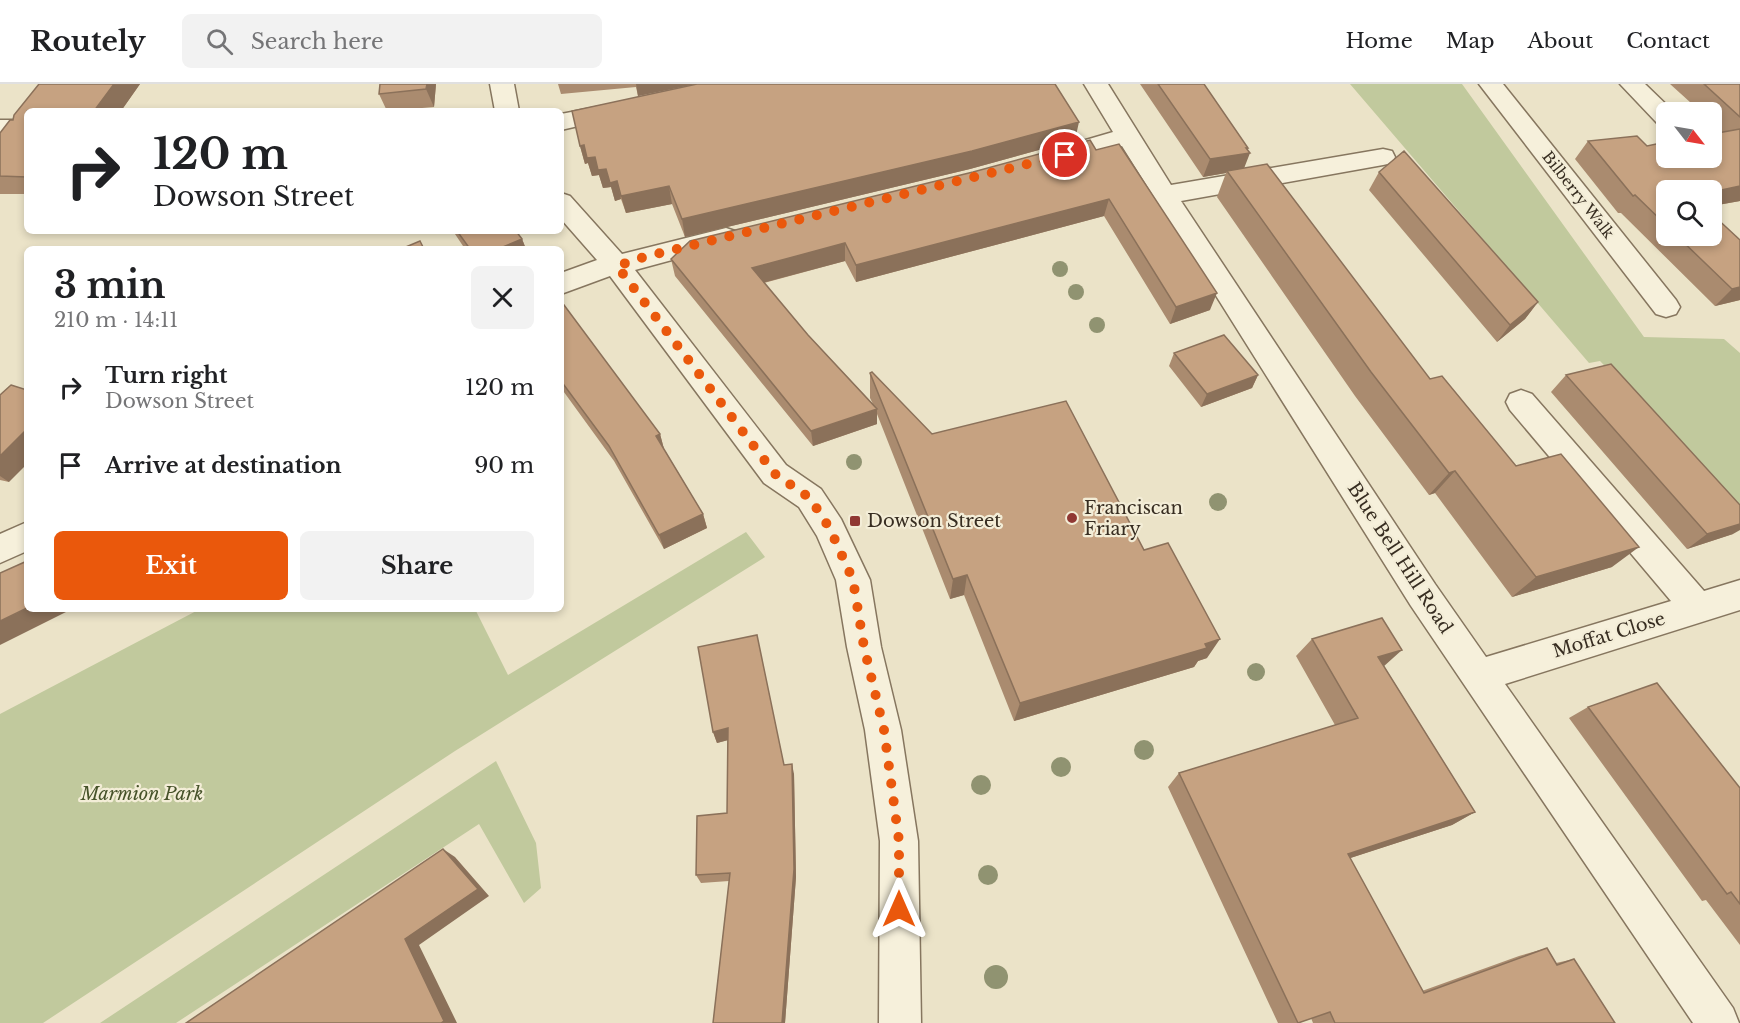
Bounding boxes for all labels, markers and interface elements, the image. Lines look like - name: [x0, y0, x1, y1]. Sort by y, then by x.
- search box: [182, 14, 602, 68]
- text: Routely: [30, 24, 146, 59]
- icon: search: [203, 25, 236, 58]
- text: Search here: [251, 28, 384, 55]
- text: Home: [1346, 28, 1413, 54]
- text: Map: [1446, 28, 1494, 54]
- text: About: [1527, 28, 1593, 54]
- text: Contact: [1626, 28, 1710, 54]
- north arrow: [1656, 102, 1722, 168]
- map controls: [1656, 102, 1722, 246]
- text: 120 m: [153, 128, 288, 180]
- pin: [1039, 129, 1090, 180]
- icon: right: [54, 132, 132, 210]
- icon: arrive: [1048, 138, 1081, 171]
- street label: Bilberry Walk: [1538, 147, 1619, 243]
- text: Dowson Street: [153, 180, 354, 213]
- button: search: [1656, 180, 1722, 246]
- text: 3 min: [54, 263, 166, 308]
- button: close: [471, 266, 534, 329]
- text: 210 m · 14:11: [54, 308, 178, 332]
- text: Turn right: [105, 362, 227, 389]
- icon: right: [54, 371, 87, 404]
- text: 120 m: [465, 374, 534, 401]
- text: Dowson Street: [105, 389, 254, 413]
- icon: arrive: [54, 449, 87, 482]
- text: Arrive at destination: [105, 452, 342, 479]
- text: 90 m: [474, 452, 534, 479]
- street label: Blue Bell Hill Road: [1343, 478, 1457, 638]
- place label: Franciscan Friary: [1084, 497, 1183, 540]
- place label: Dowson Street: [867, 510, 1001, 532]
- marker: Franciscan Friary: [1065, 511, 1079, 525]
- marker: Dowson Street: [848, 514, 862, 528]
- button: Exit: [54, 531, 288, 600]
- button: Share: [300, 531, 534, 600]
- street label: Moffat Close: [1550, 607, 1668, 663]
- park label: Marmion Park: [80, 783, 203, 805]
- position arrow: [867, 877, 931, 941]

